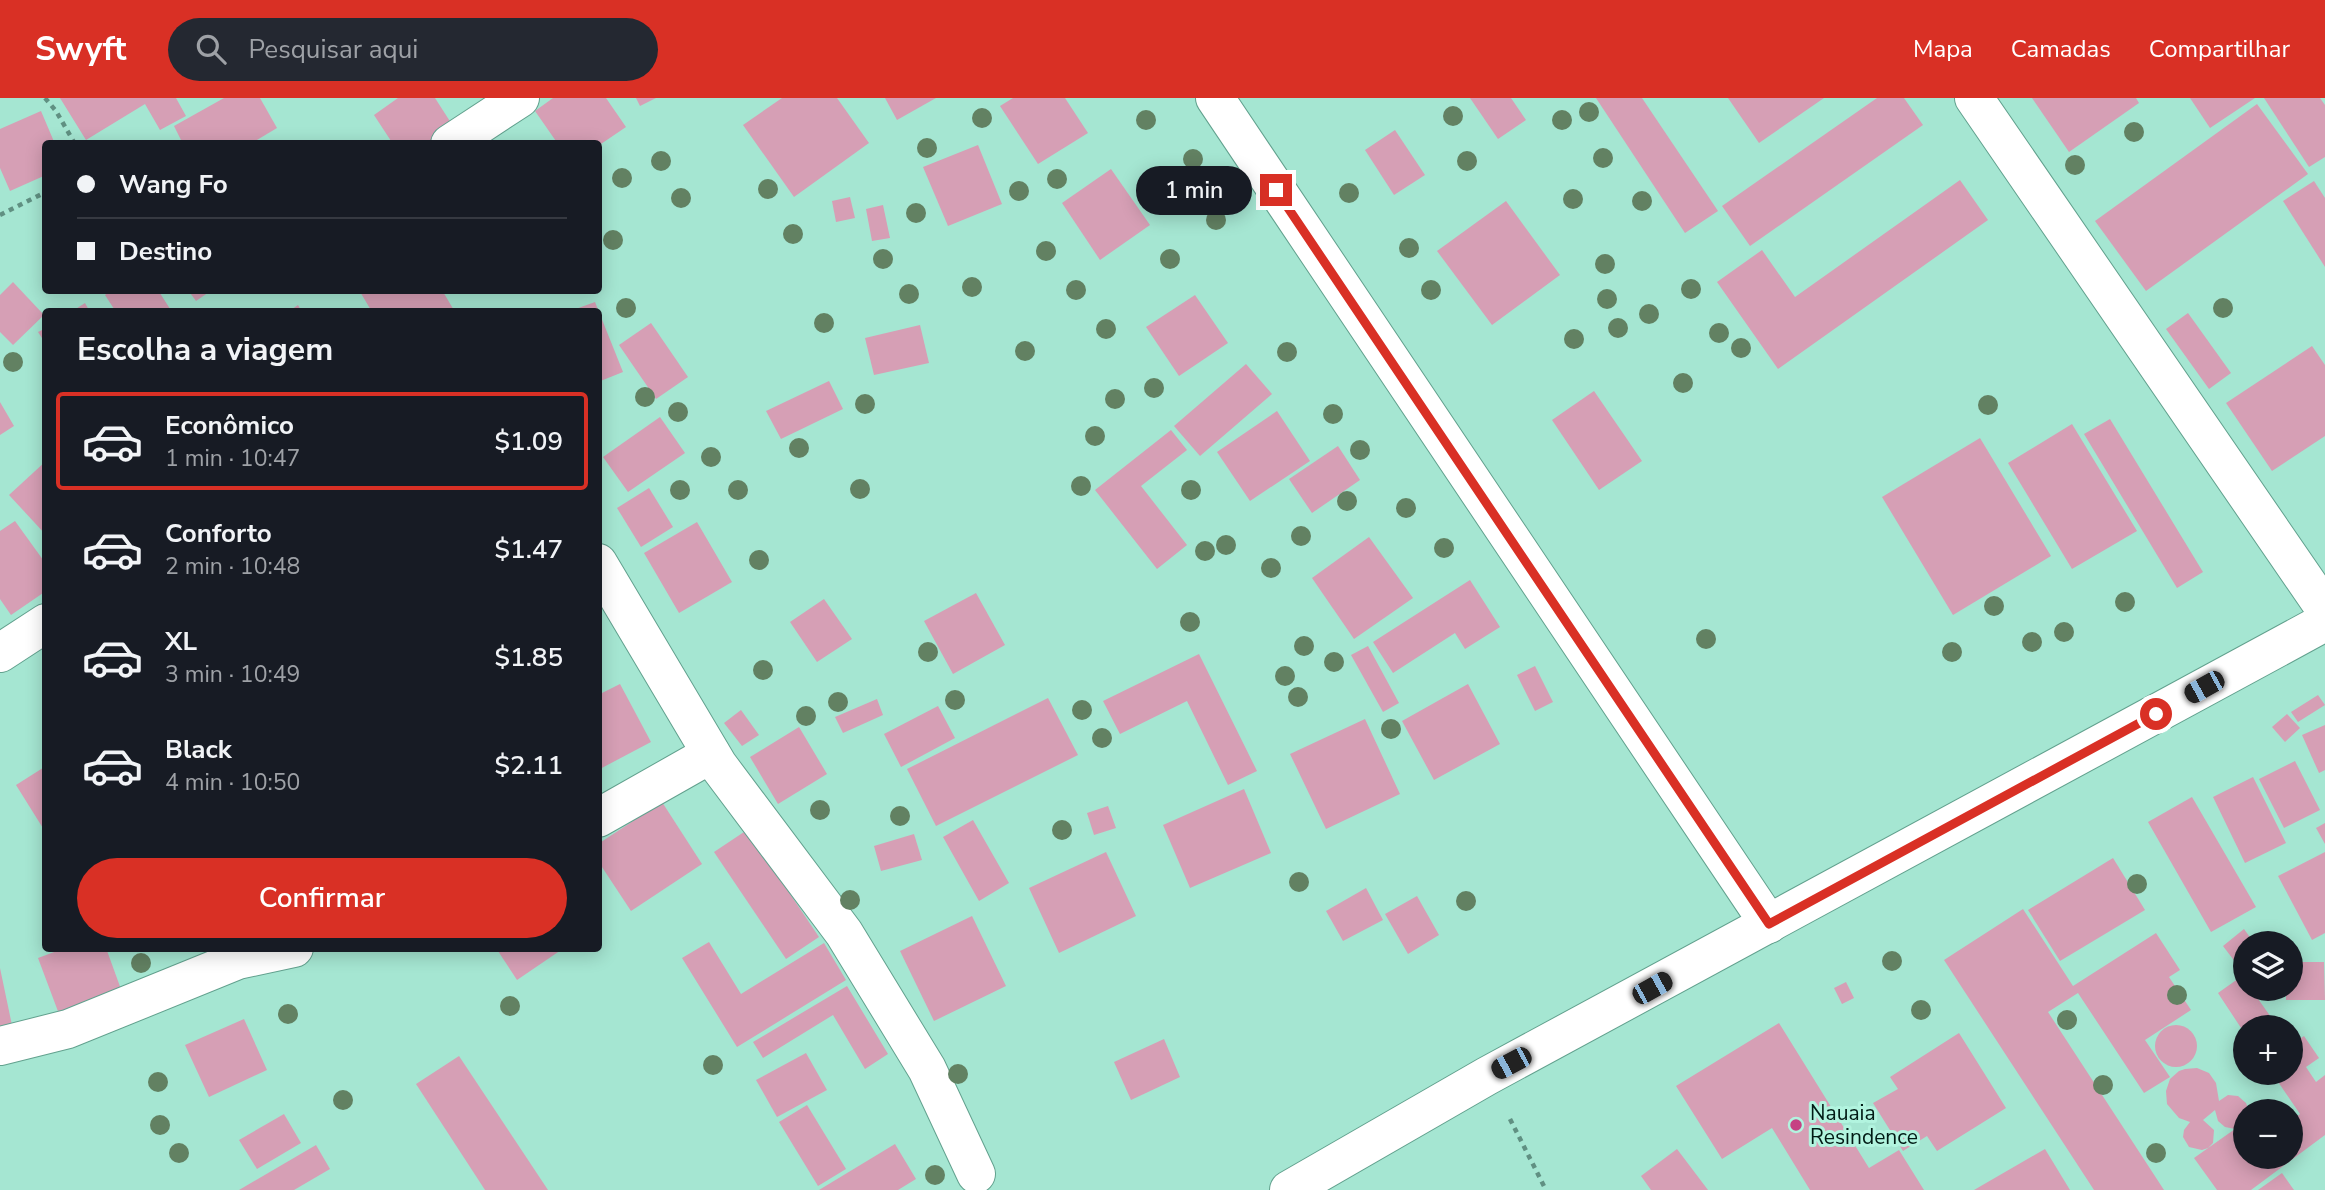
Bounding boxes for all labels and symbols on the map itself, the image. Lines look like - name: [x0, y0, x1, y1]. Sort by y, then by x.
- callout: 1 min: [1136, 166, 1252, 214]
- route end: [1260, 174, 1292, 206]
- car: [2181, 668, 2228, 706]
- route start: [2140, 698, 2172, 730]
- car: [1629, 969, 1676, 1007]
- car: [1488, 1044, 1535, 1082]
- place label: Nauaia Resindence: [1810, 1099, 1918, 1151]
- marker: Nauaia Resindence: [1788, 1117, 1804, 1133]

